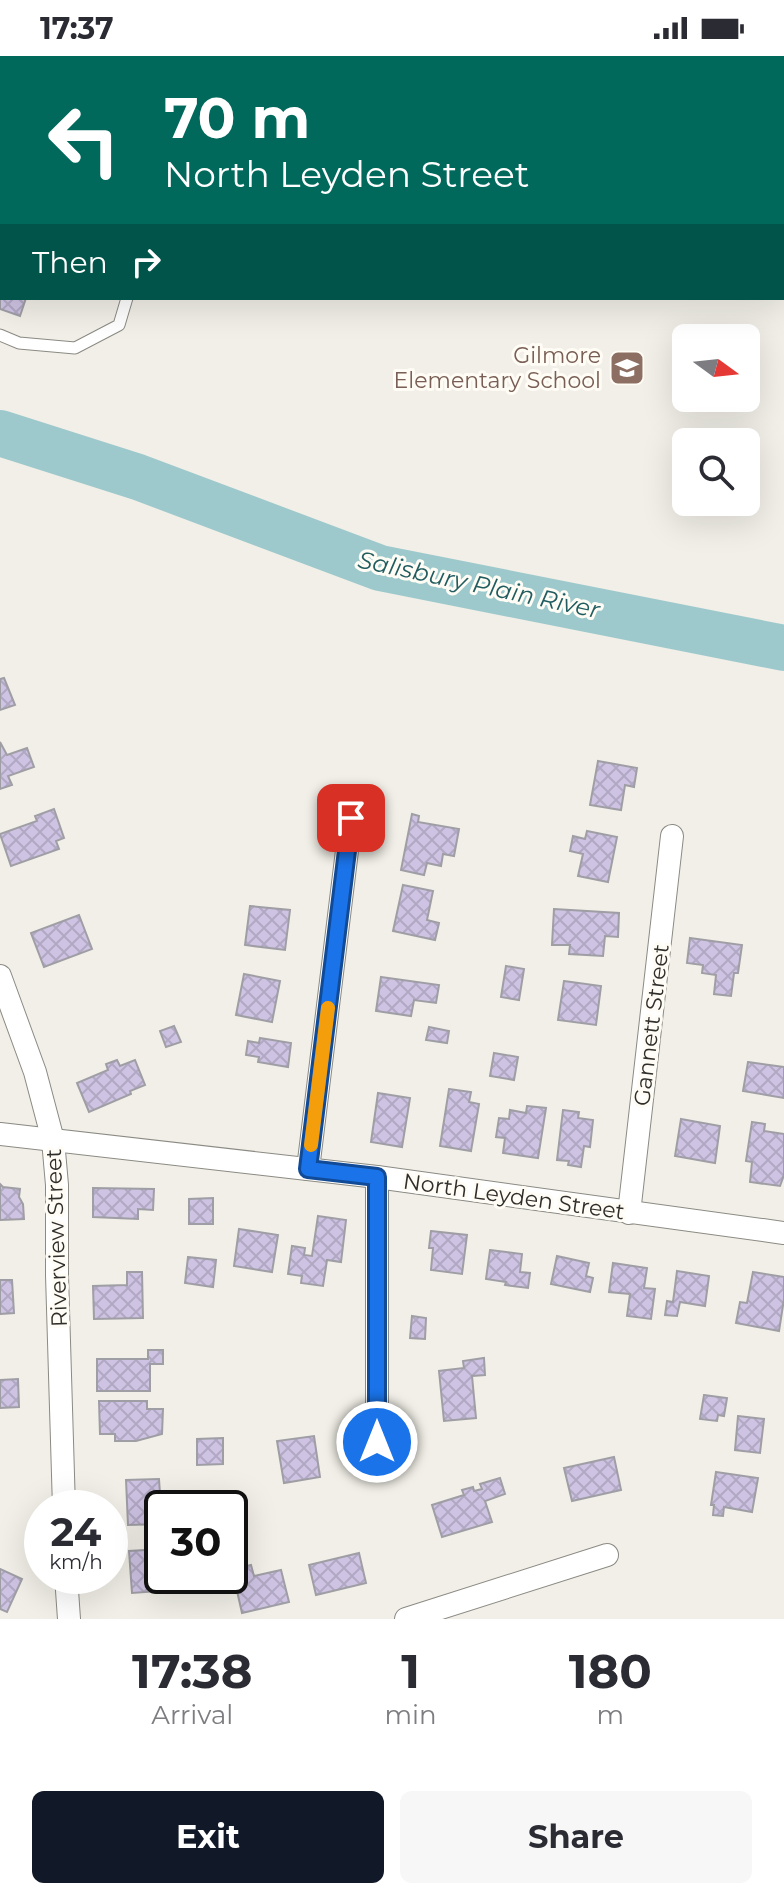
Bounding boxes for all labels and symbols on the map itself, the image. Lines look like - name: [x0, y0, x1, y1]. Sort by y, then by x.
- north arrow: [672, 324, 760, 412]
- place label: Gilmore Elementary School: [394, 342, 601, 394]
- school or university icon: Gilmore Elementary School: [608, 349, 646, 387]
- water label: Salisbury Plain River: [356, 545, 604, 625]
- pin: [317, 784, 385, 852]
- street label: Gannett Street: [628, 943, 675, 1108]
- street label: Riverview Street: [40, 1148, 73, 1328]
- street label: North Leyden Street: [401, 1168, 626, 1225]
- position arrow: [335, 1400, 419, 1484]
- speed limit sign: 30: [144, 1490, 248, 1594]

